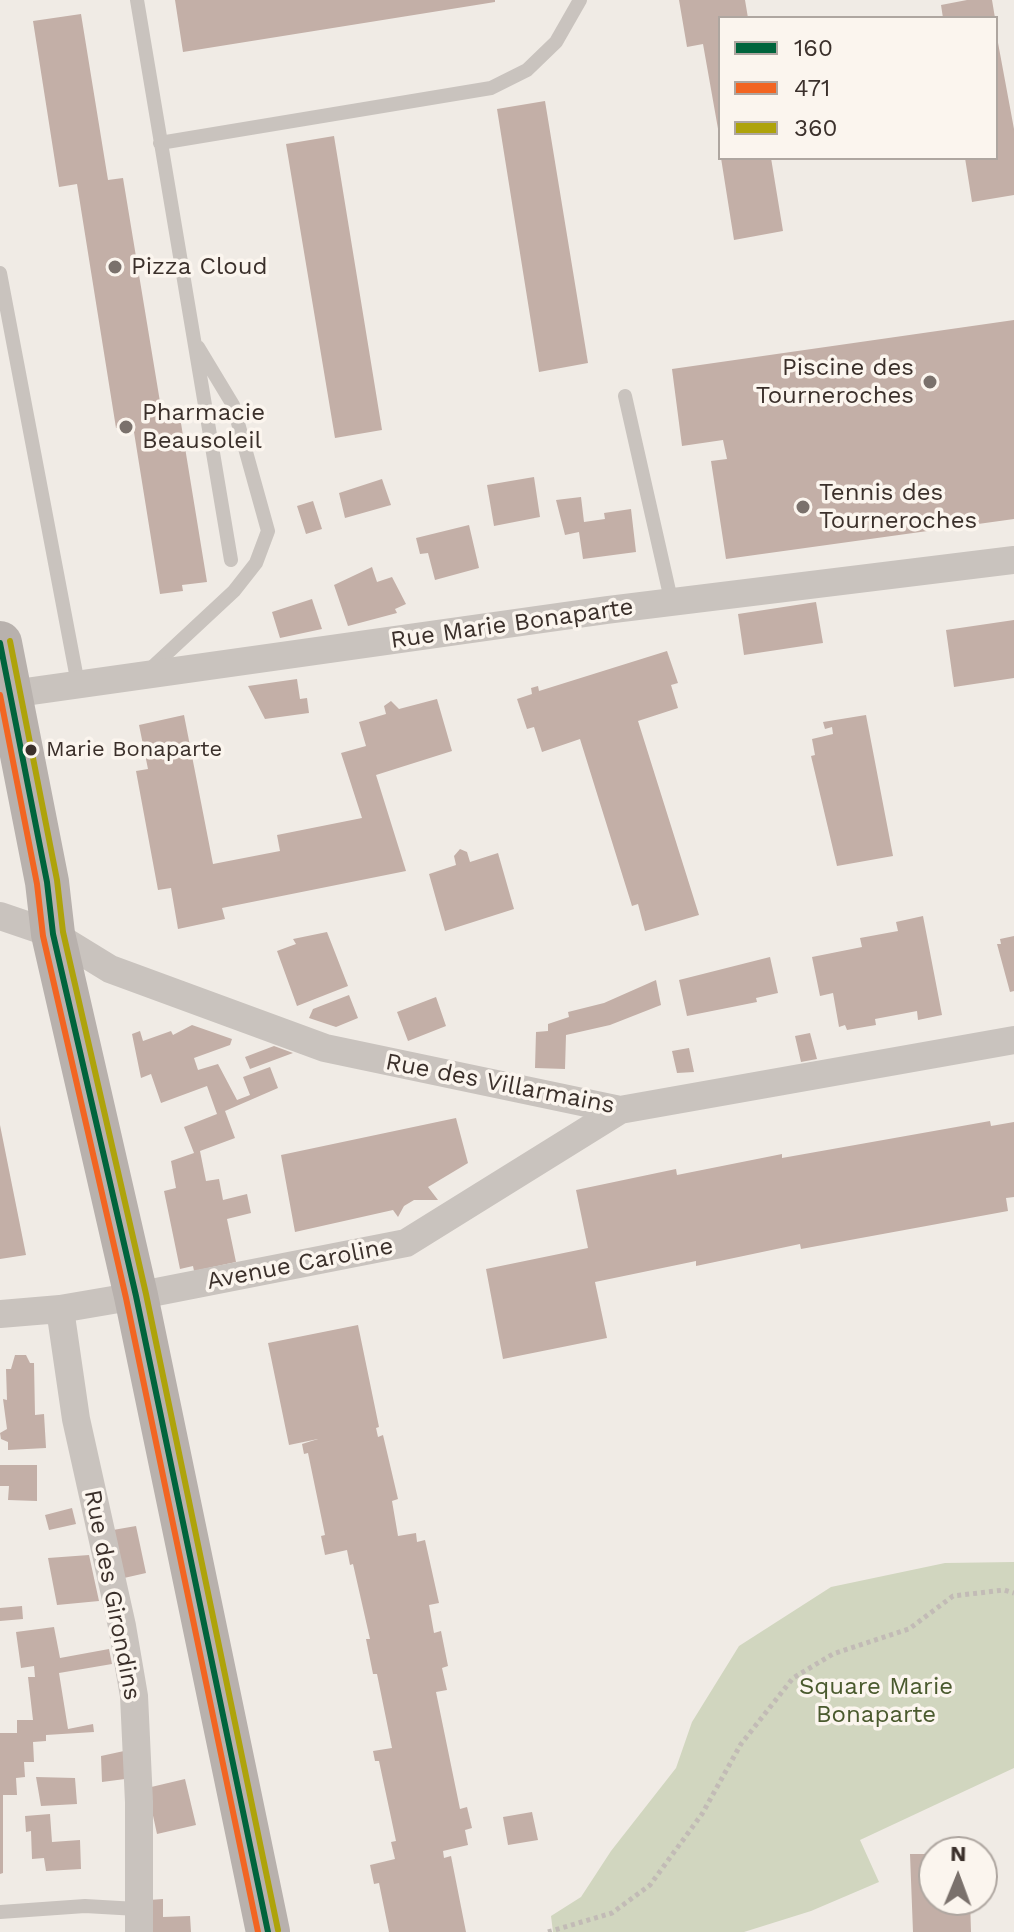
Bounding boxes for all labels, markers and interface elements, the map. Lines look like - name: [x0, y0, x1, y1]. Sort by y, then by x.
- legend: [718, 16, 998, 160]
- text: 160: [794, 34, 833, 62]
- text: 471: [794, 74, 830, 102]
- text: 360: [794, 114, 838, 142]
- place label: Pizza Cloud: [131, 253, 267, 281]
- marker: Pizza Cloud: [106, 258, 124, 276]
- place label: Piscine des Tourneroches: [756, 354, 914, 410]
- marker: Piscine des Tourneroches: [921, 373, 939, 391]
- place label: Pharmacie Beausoleil: [142, 399, 265, 455]
- marker: Pharmacie Beausoleil: [117, 418, 135, 436]
- place label: Tennis des Tourneroches: [819, 479, 977, 535]
- marker: Tennis des Tourneroches: [794, 498, 812, 516]
- street label: Rue Marie Bonaparte: [389, 593, 635, 655]
- place label: Marie Bonaparte: [46, 737, 222, 763]
- marker: Marie Bonaparte: [23, 742, 39, 758]
- street label: Rue des Villarmains: [383, 1048, 617, 1120]
- street label: Avenue Caroline: [204, 1232, 396, 1296]
- street label: Rue des Girondins: [77, 1487, 147, 1703]
- park label: Square Marie Bonaparte: [799, 1673, 953, 1729]
- north arrow: [918, 1836, 998, 1916]
- text: N: [950, 1841, 967, 1866]

